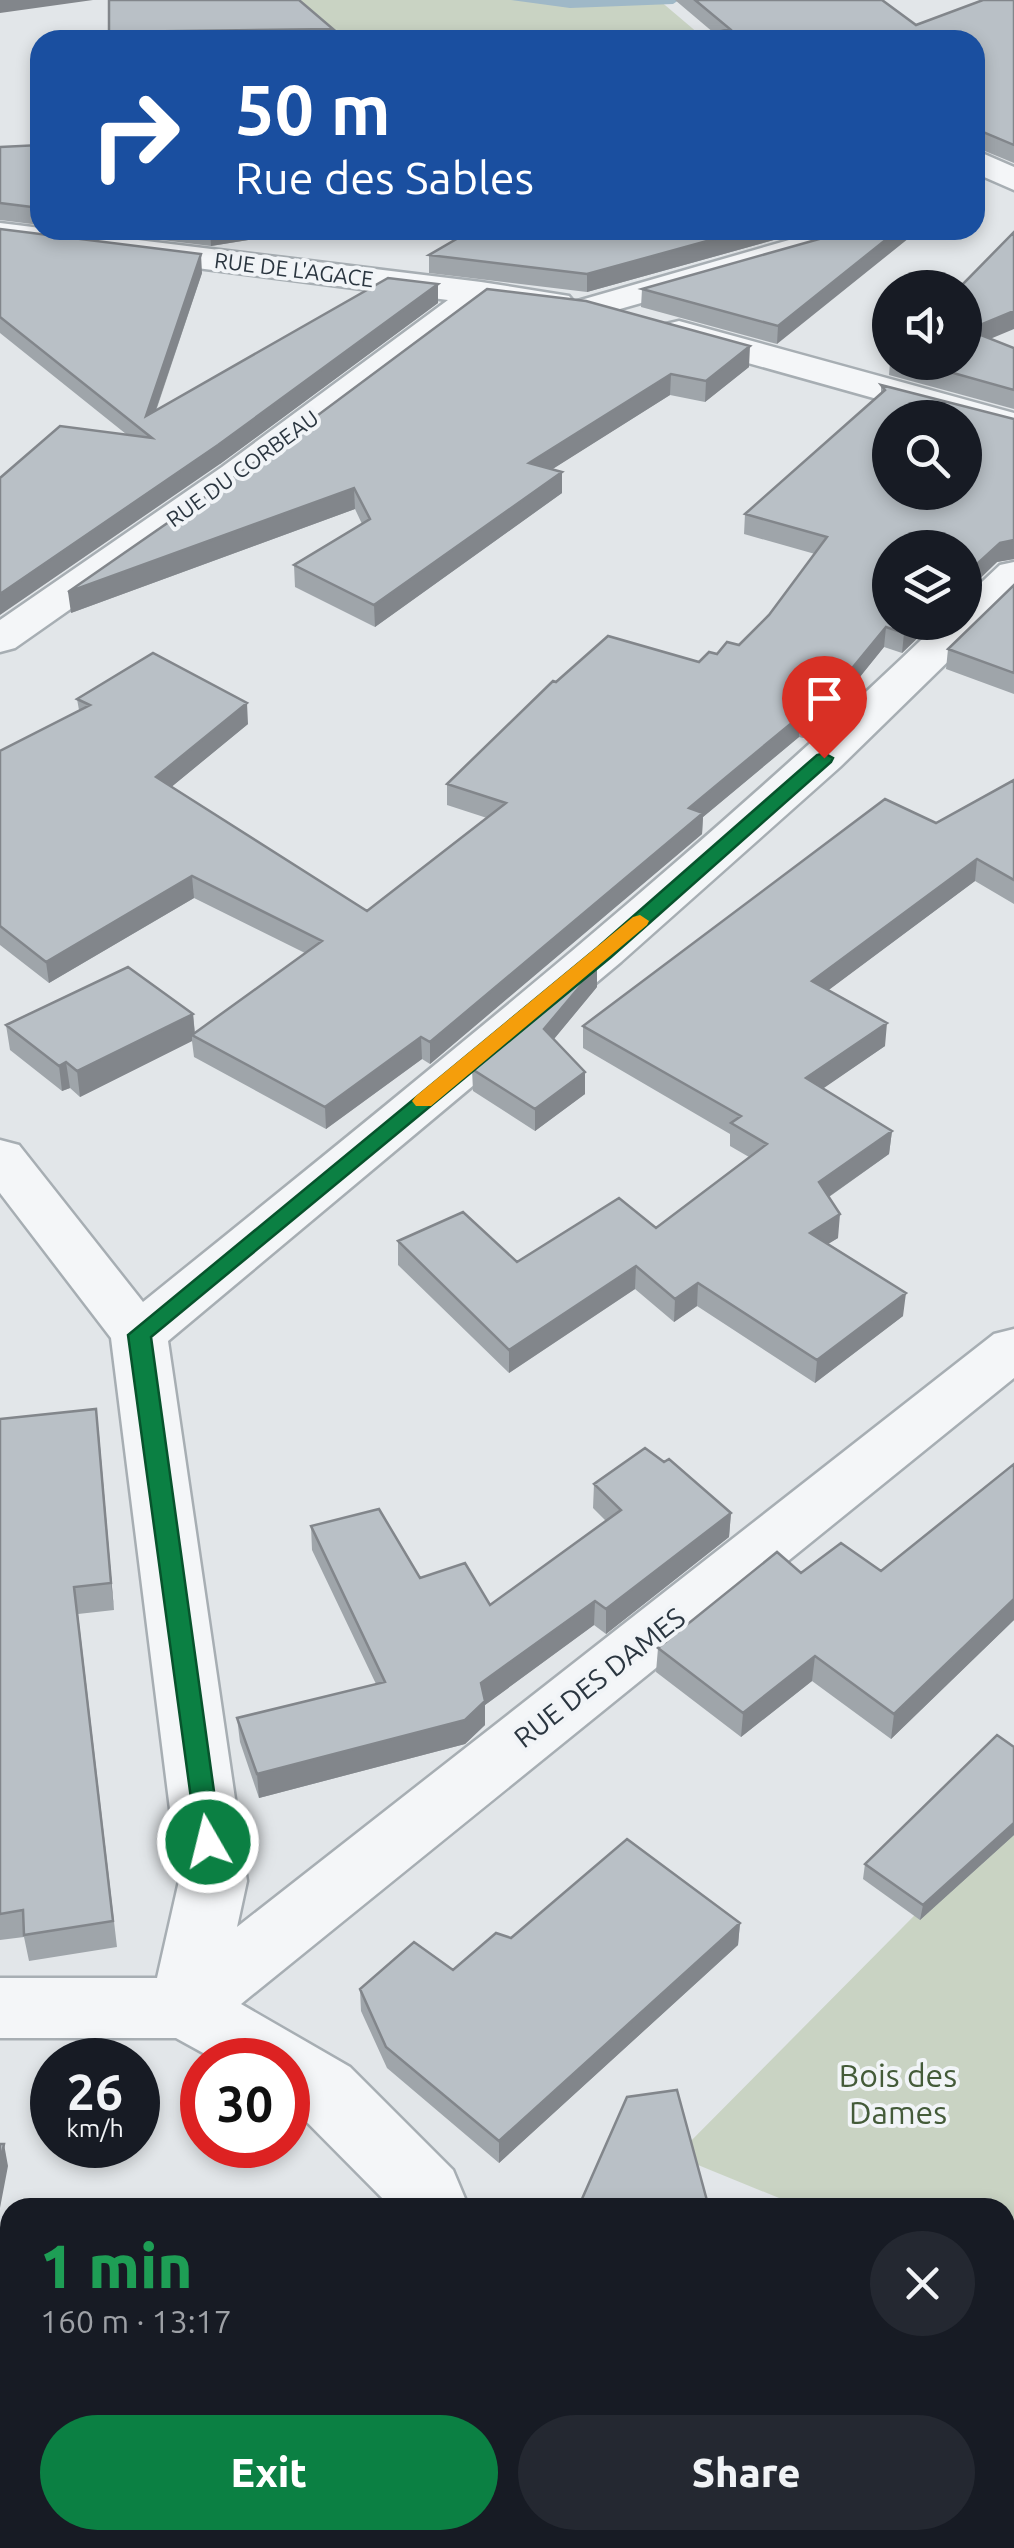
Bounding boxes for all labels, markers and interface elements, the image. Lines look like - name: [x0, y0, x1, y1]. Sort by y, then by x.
- icon: right: [70, 70, 200, 200]
- text: 50 m: [235, 70, 391, 148]
- text: Rue des Sables: [235, 152, 534, 203]
- street label: RUE DE L'AGACE: [213, 247, 375, 291]
- map controls: [872, 270, 982, 640]
- button: sound: [872, 270, 982, 380]
- button: search: [872, 400, 982, 510]
- street label: RUE DU CORBEAU: [161, 404, 323, 532]
- button: layers: [872, 530, 982, 640]
- pin: [782, 656, 867, 759]
- icon: arrive: [797, 671, 852, 726]
- street label: RUE DES DAMES: [508, 1601, 690, 1753]
- position arrow: [156, 1790, 260, 1894]
- speed limit sign: 30: [180, 2038, 310, 2168]
- park label: Bois des Dames: [839, 2057, 957, 2130]
- text: 26: [67, 2063, 123, 2119]
- text: km/h: [66, 2114, 124, 2142]
- button: close: [870, 2231, 975, 2336]
- text: 1 min: [40, 2232, 193, 2299]
- text: 160 m · 13:17: [40, 2303, 232, 2339]
- button: Exit: [40, 2415, 498, 2530]
- button: Share: [518, 2415, 975, 2530]

